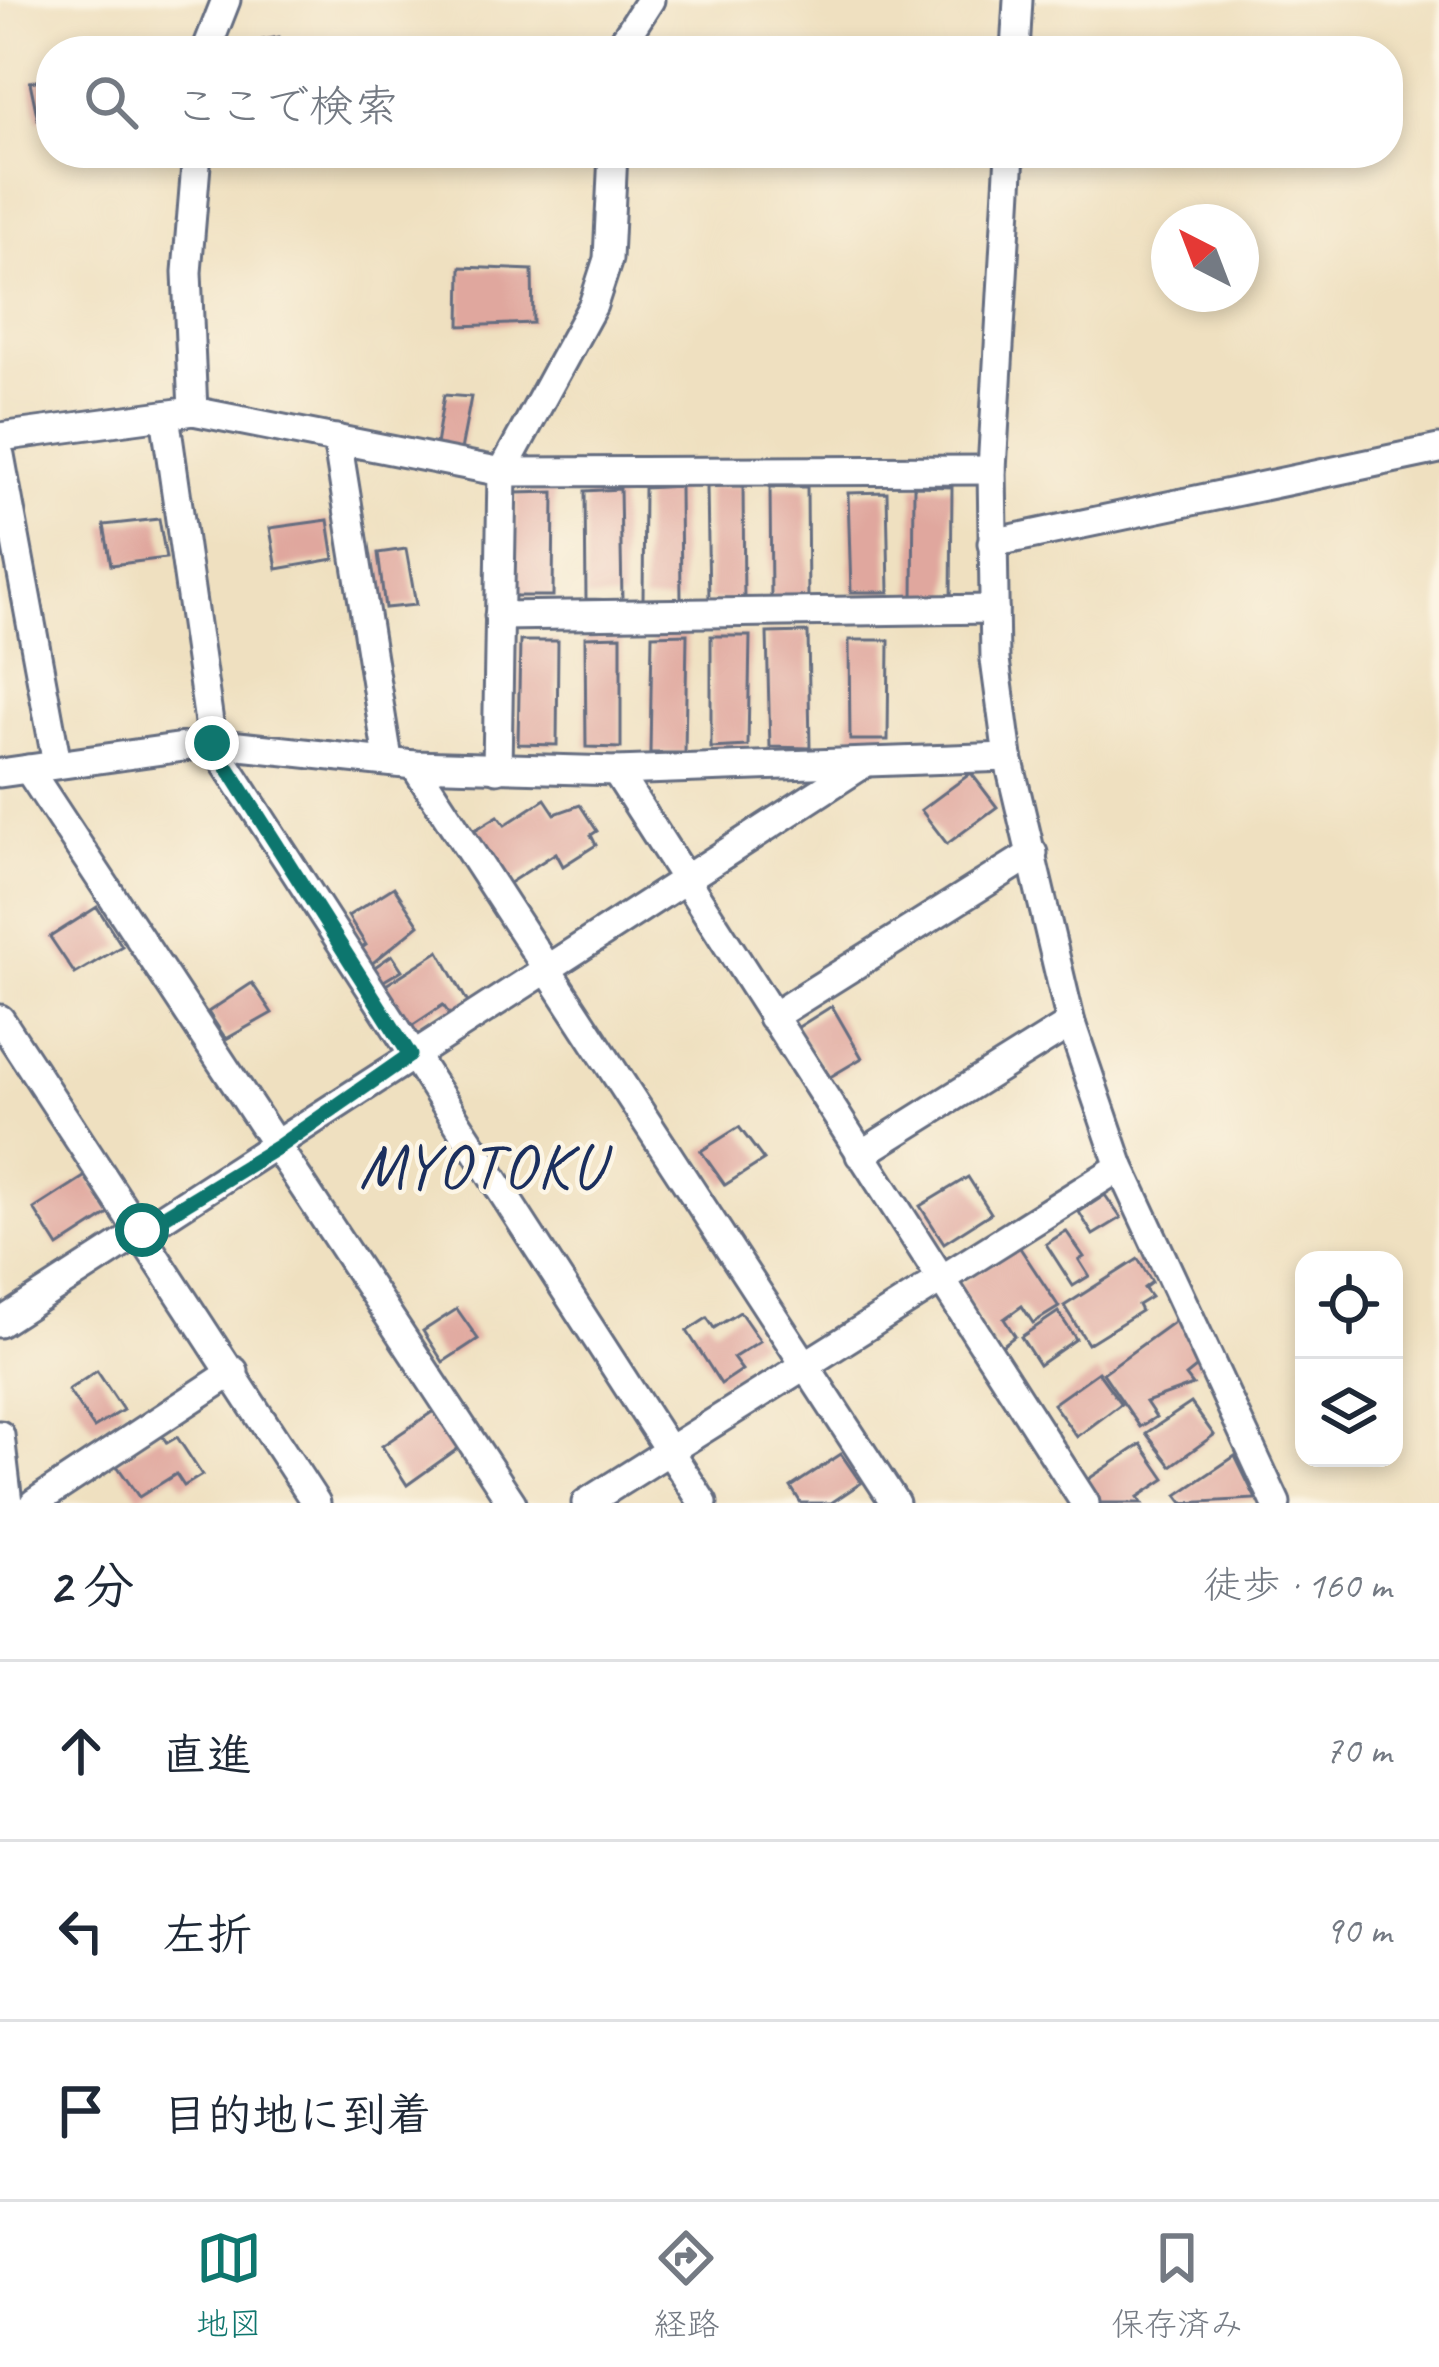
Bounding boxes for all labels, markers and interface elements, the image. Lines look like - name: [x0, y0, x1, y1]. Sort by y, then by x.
- search box: [36, 36, 1403, 168]
- icon: search: [78, 69, 144, 135]
- text: ここで検索: [174, 78, 399, 135]
- north arrow: [1151, 204, 1259, 312]
- route end: [185, 716, 239, 770]
- district label: MYOTOKU: [359, 1127, 613, 1206]
- route start: [115, 1203, 169, 1257]
- map controls: [1295, 1251, 1403, 1467]
- button: locate: [1295, 1251, 1403, 1359]
- button: layers: [1295, 1359, 1403, 1467]
- text: 2 分: [48, 1554, 134, 1618]
- text: 徒歩 · 160 m: [1203, 1561, 1391, 1610]
- icon: ahead: [48, 1718, 114, 1784]
- text: 70 m: [1325, 1726, 1391, 1775]
- text: 直進: [162, 1727, 252, 1784]
- icon: left: [48, 1898, 114, 1964]
- text: 90 m: [1325, 1906, 1391, 1955]
- text: 左折: [162, 1907, 252, 1964]
- icon: arrive: [48, 2078, 114, 2144]
- text: 目的地に到着: [162, 2087, 432, 2144]
- tab: 地図: [196, 2225, 262, 2345]
- tab: 経路: [653, 2225, 719, 2345]
- tab: 保存済み: [1111, 2225, 1243, 2345]

